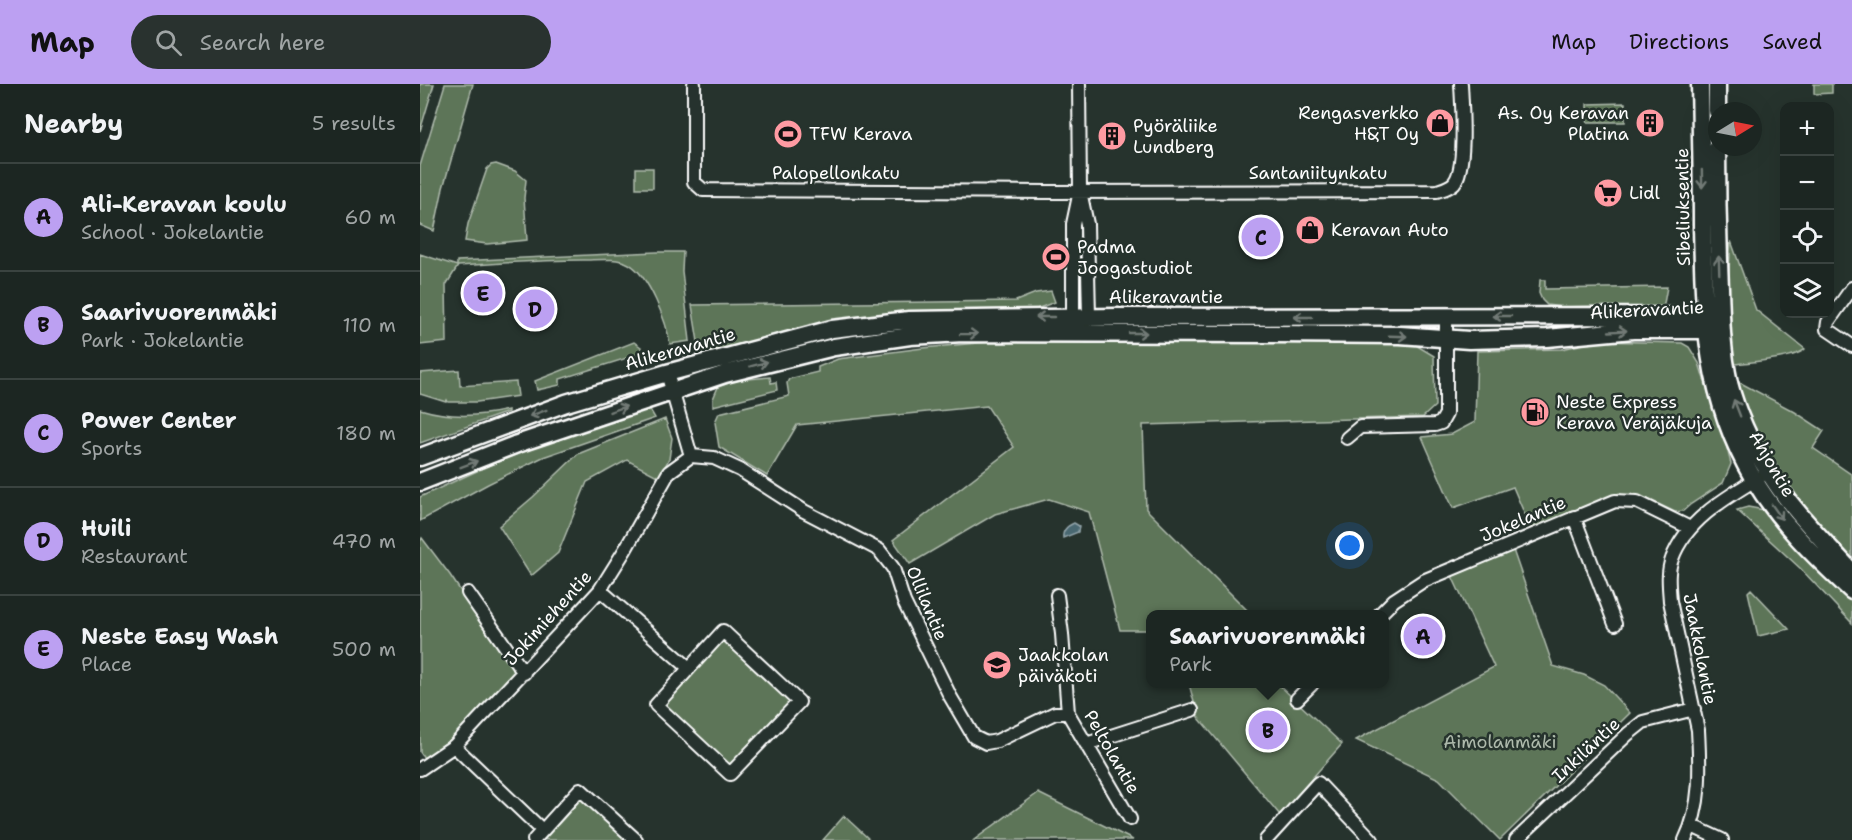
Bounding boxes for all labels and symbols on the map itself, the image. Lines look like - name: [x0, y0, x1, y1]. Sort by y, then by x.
- place label: Rengasverkko H&T Oy: [1298, 101, 1419, 146]
- place label: As. Oy Keravan Platina: [1497, 101, 1629, 146]
- north arrow: [1708, 102, 1762, 156]
- shop icon: Rengasverkko H&T Oy: [1424, 107, 1456, 139]
- building icon: As. Oy Keravan Platina: [1634, 107, 1666, 139]
- place label: Pyöräliike Lundberg: [1133, 114, 1218, 159]
- sports icon: TFW Kerava: [772, 118, 804, 150]
- building icon: Pyöräliike Lundberg: [1096, 120, 1128, 152]
- place label: TFW Kerava: [809, 122, 912, 146]
- street label: Sibeliuksentie: [1670, 148, 1696, 266]
- street label: Palopellonkatu: [772, 161, 900, 185]
- street label: Santaniitynkatu: [1249, 161, 1387, 185]
- one-way arrow: [1696, 169, 1707, 189]
- supermarket icon: Lidl: [1592, 177, 1624, 209]
- place label: Lidl: [1629, 181, 1661, 205]
- pin: C: [1242, 214, 1280, 260]
- shop icon: Keravan Auto: [1294, 214, 1326, 246]
- place label: Keravan Auto: [1331, 218, 1449, 242]
- place label: Padma Joogastudiot: [1077, 235, 1193, 280]
- sports icon: Padma Joogastudiot: [1040, 241, 1072, 273]
- one-way arrow: [1713, 255, 1724, 275]
- pin: E: [464, 270, 502, 316]
- street label: Alikeravantie: [1109, 285, 1223, 309]
- pin: D: [516, 286, 554, 332]
- street label: Alikeravantie: [1589, 295, 1705, 325]
- one-way arrow: [1036, 311, 1056, 323]
- one-way arrow: [1294, 311, 1314, 323]
- one-way arrow: [1492, 311, 1512, 322]
- street label: Alikeravantie: [622, 322, 738, 376]
- one-way arrow: [1608, 326, 1628, 337]
- one-way arrow: [1127, 327, 1147, 339]
- one-way arrow: [958, 328, 978, 339]
- one-way arrow: [1388, 330, 1408, 341]
- one-way arrow: [749, 358, 768, 370]
- place label: Neste Express Kerava Veräjäkuja: [1556, 390, 1712, 435]
- fuel station icon: Neste Express Kerava Veräjäkuja: [1519, 396, 1551, 428]
- one-way arrow: [1731, 399, 1742, 418]
- one-way arrow: [608, 403, 627, 414]
- one-way arrow: [529, 408, 548, 419]
- street label: Ahjontie: [1743, 426, 1801, 502]
- one-way arrow: [459, 457, 478, 468]
- street label: Jokelantie: [1476, 490, 1570, 548]
- one-way arrow: [1771, 503, 1783, 520]
- your location: [1335, 531, 1364, 560]
- street label: Ollilantie: [901, 562, 953, 644]
- street label: Jokimiehentie: [499, 565, 597, 671]
- street label: Jaakkolantie: [1677, 591, 1723, 707]
- pin: A: [1404, 614, 1442, 658]
- place label: Jaakkolan päiväkoti: [1018, 643, 1109, 688]
- school or university icon: Jaakkolan päiväkoti: [981, 649, 1013, 681]
- street label: Peltolantie: [1078, 706, 1146, 798]
- pin: B: [1248, 708, 1288, 752]
- street label: Inkiläntie: [1547, 712, 1625, 788]
- park label: Aimolanmäki: [1443, 730, 1557, 754]

